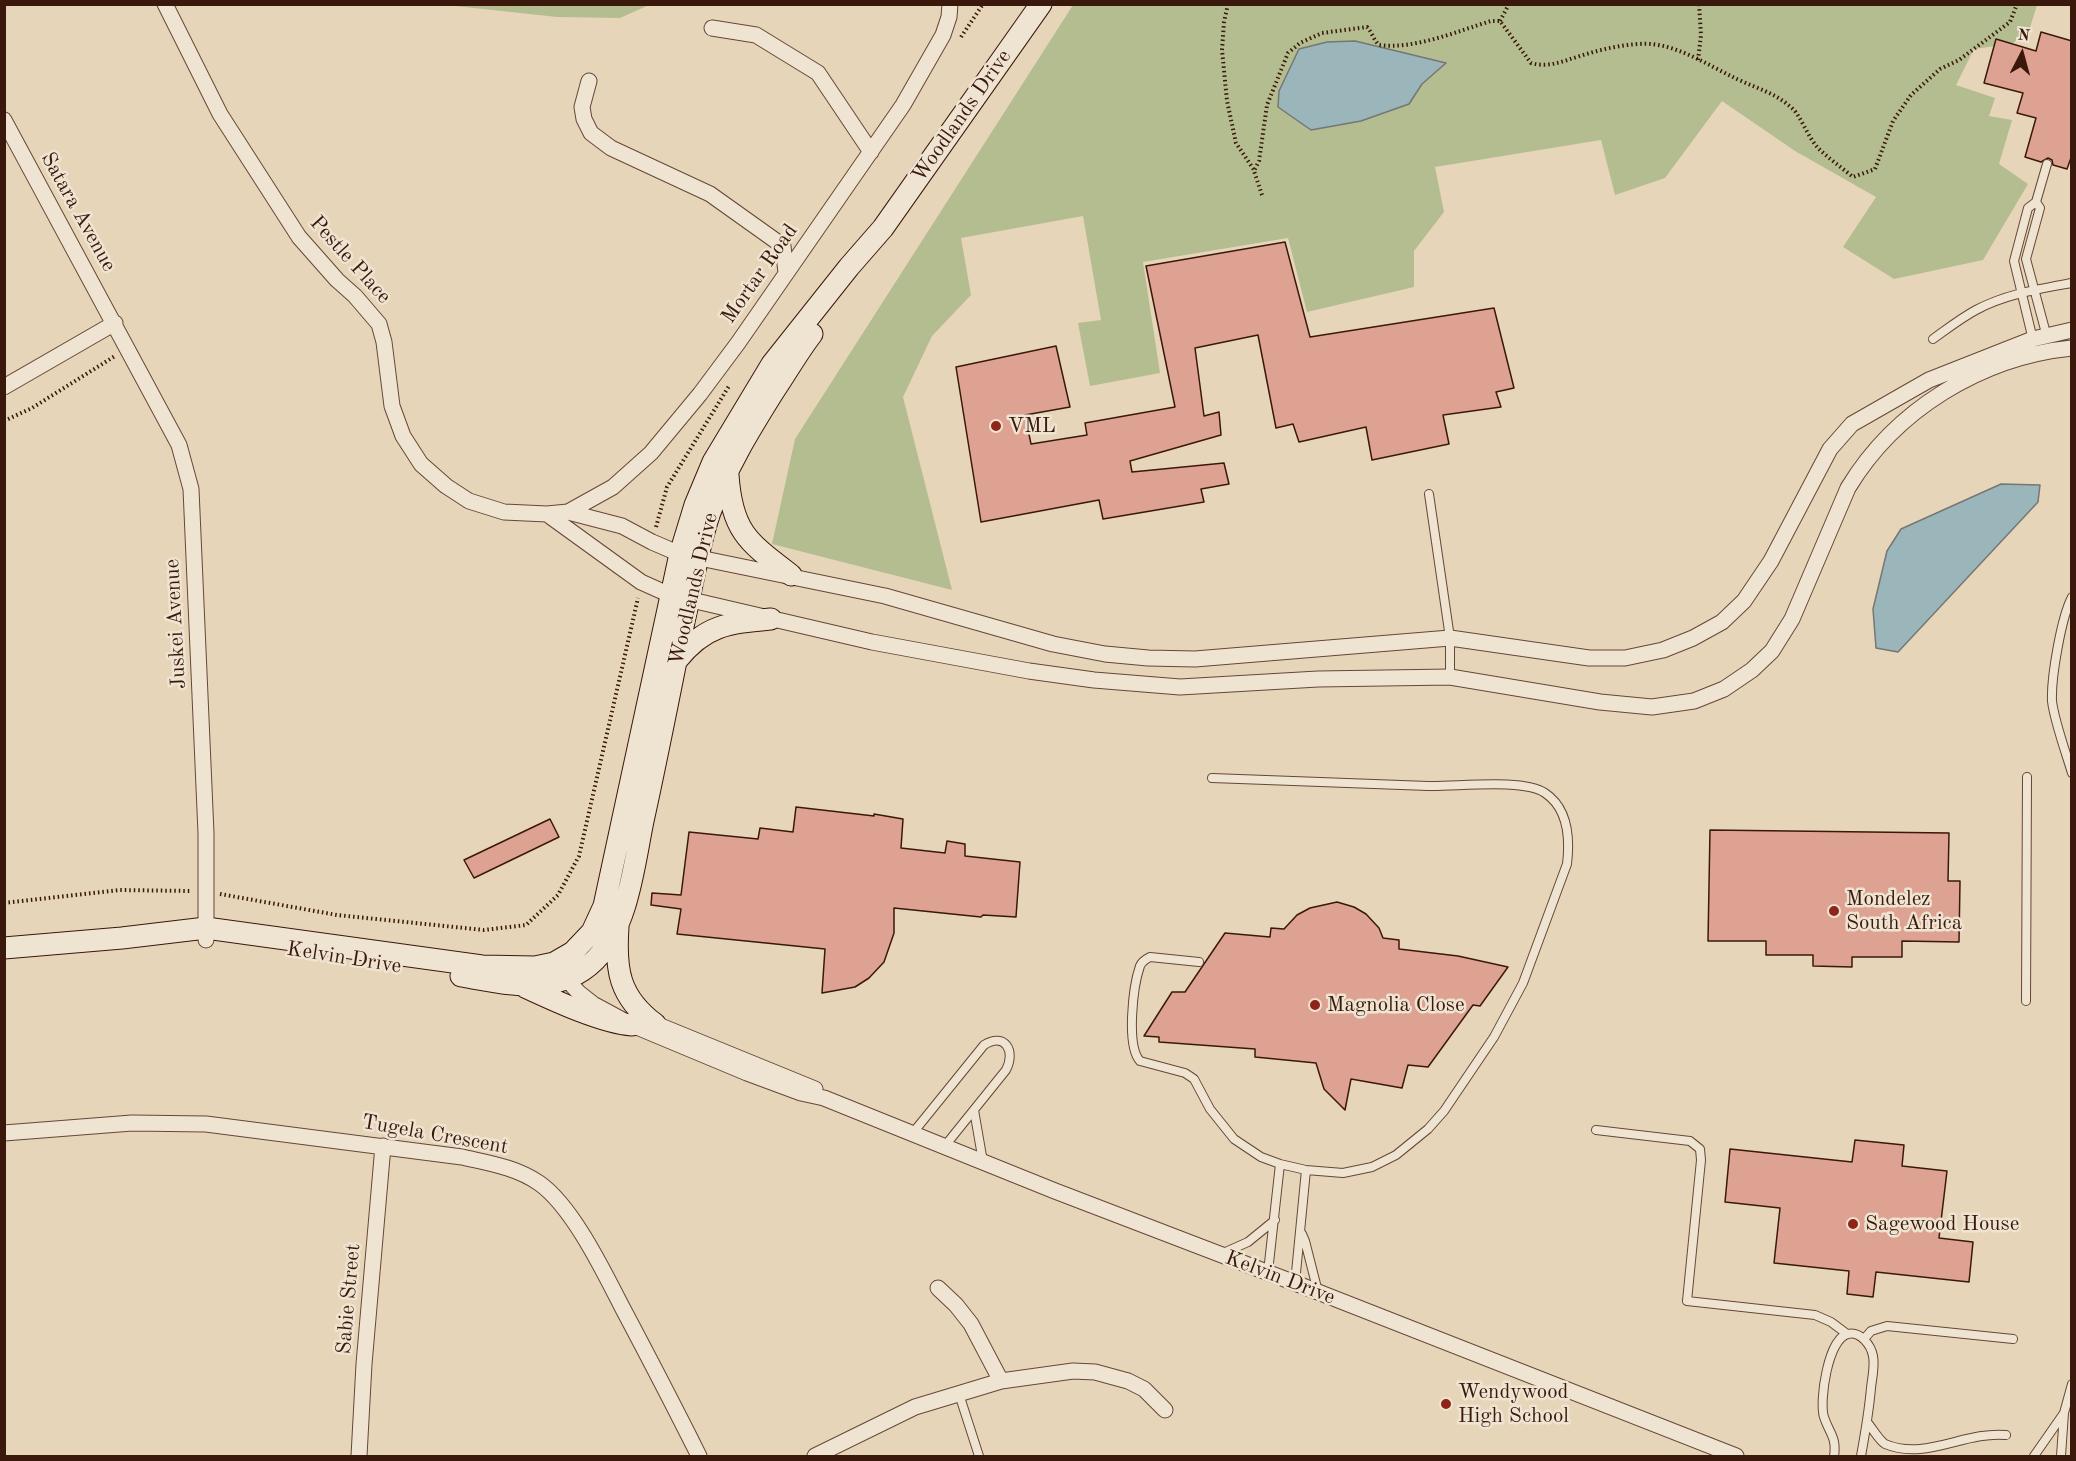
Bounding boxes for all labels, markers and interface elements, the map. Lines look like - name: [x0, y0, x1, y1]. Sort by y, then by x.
- north arrow: [1992, 24, 2052, 84]
- text: N: [2017, 28, 2031, 45]
- street label: Woodlands Drive: [907, 45, 1017, 187]
- street label: Satara Avenue: [35, 148, 121, 276]
- street label: Pestle Place: [304, 211, 396, 309]
- street label: Mortar Road: [717, 219, 803, 329]
- place label: VML: [1008, 413, 1056, 439]
- marker: VML: [989, 419, 1003, 433]
- street label: Woodlands Drive: [664, 510, 724, 668]
- street label: Juskei Avenue: [160, 558, 192, 690]
- place label: Mondelez South Africa: [1846, 886, 1962, 936]
- marker: Mondelez South Africa: [1827, 904, 1841, 918]
- street label: Kelvin Drive: [285, 937, 403, 979]
- place label: Magnolia Close: [1327, 992, 1465, 1018]
- marker: Magnolia Close: [1308, 998, 1322, 1012]
- street label: Tugela Crescent: [360, 1110, 510, 1160]
- place label: Sagewood House: [1865, 1211, 2019, 1237]
- marker: Sagewood House: [1846, 1217, 1860, 1231]
- street label: Sabie Street: [332, 1243, 366, 1355]
- street label: Kelvin Drive: [1221, 1246, 1339, 1310]
- place label: Wendywood High School: [1458, 1379, 1569, 1429]
- marker: Wendywood High School: [1439, 1397, 1453, 1411]

